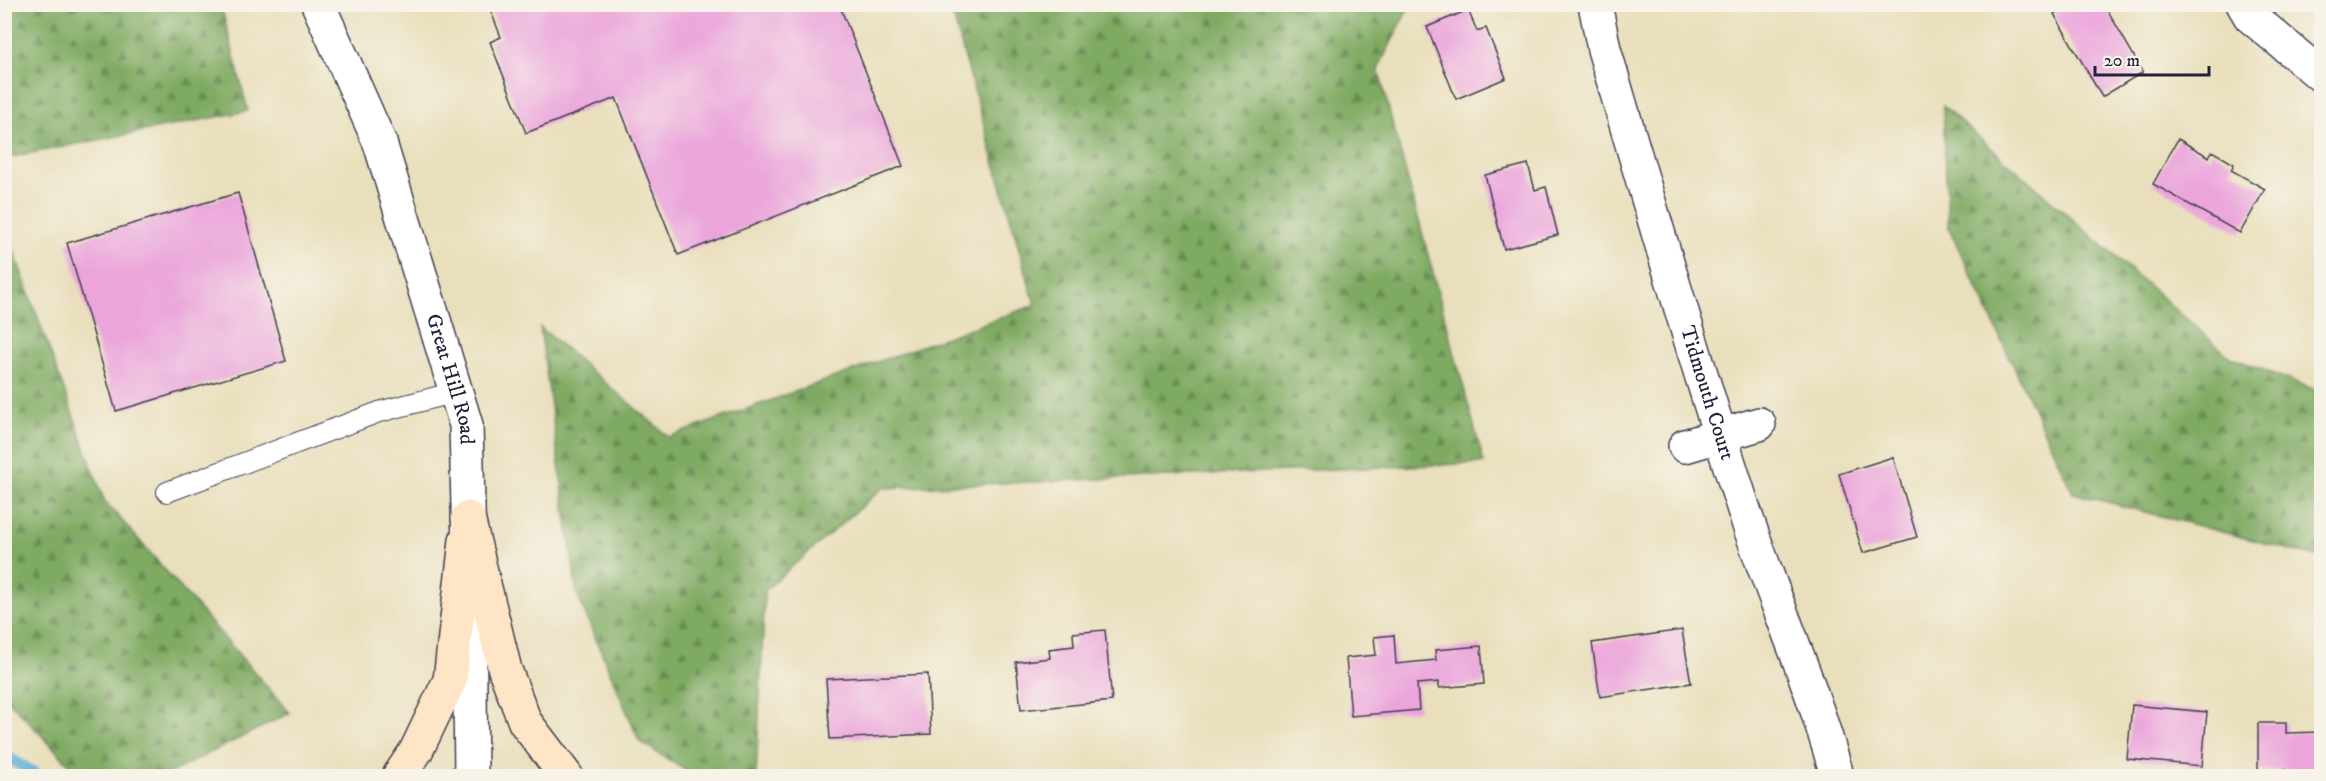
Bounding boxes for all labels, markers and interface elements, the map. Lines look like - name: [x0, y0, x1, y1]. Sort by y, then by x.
- scale bar: [2095, 39, 2209, 77]
- text: 20 m: [2104, 50, 2140, 72]
- street label: Great Hill Road: [420, 311, 479, 445]
- street label: Tidmouth Court: [1674, 323, 1740, 464]

